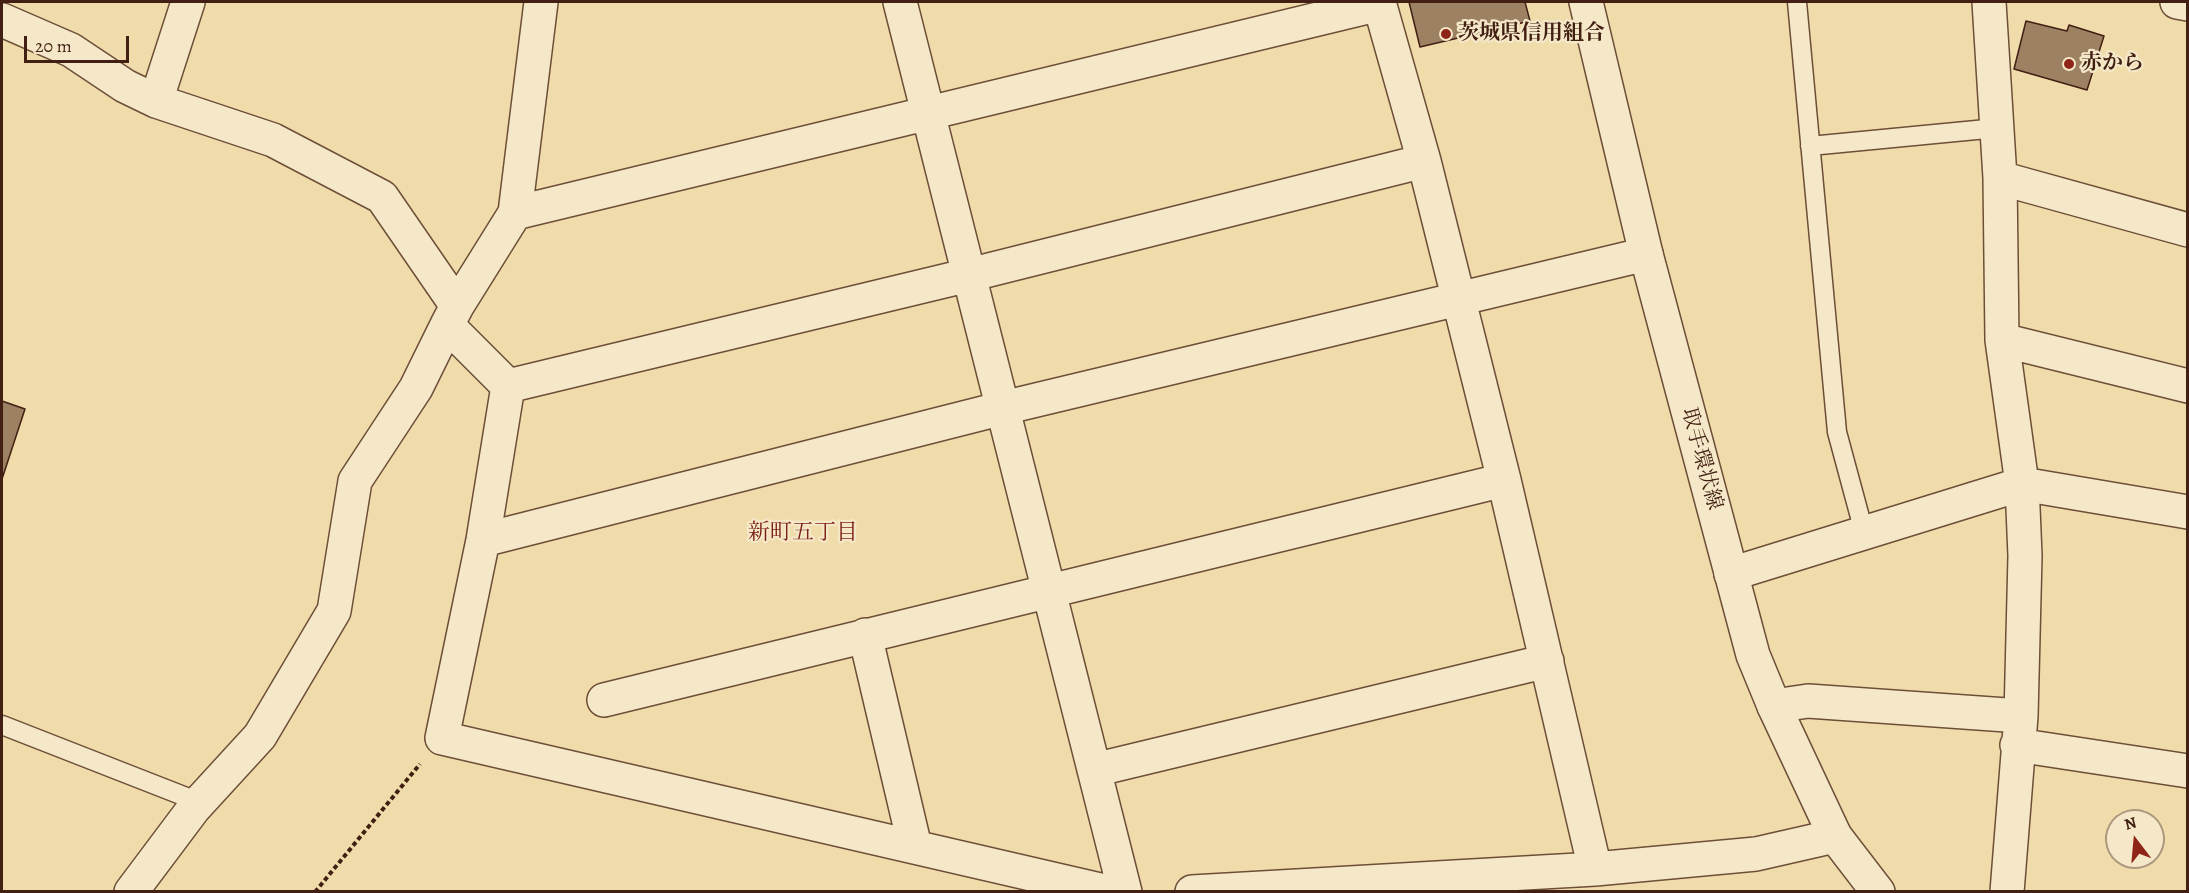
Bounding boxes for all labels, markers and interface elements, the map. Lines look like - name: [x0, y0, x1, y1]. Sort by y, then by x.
- place label: 茨城県信用組合: [1458, 21, 1605, 47]
- scale bar: [27, 24, 132, 62]
- marker: 茨城県信用組合: [1439, 27, 1453, 41]
- text: 20 m: [35, 34, 72, 58]
- place label: 赤から: [2081, 51, 2144, 77]
- marker: 赤から: [2062, 57, 2076, 71]
- street label: 取手環状線: [1675, 405, 1727, 513]
- district label: 新町五丁目: [748, 521, 858, 547]
- north arrow: [2105, 809, 2165, 869]
- text: N: [2122, 811, 2139, 836]

